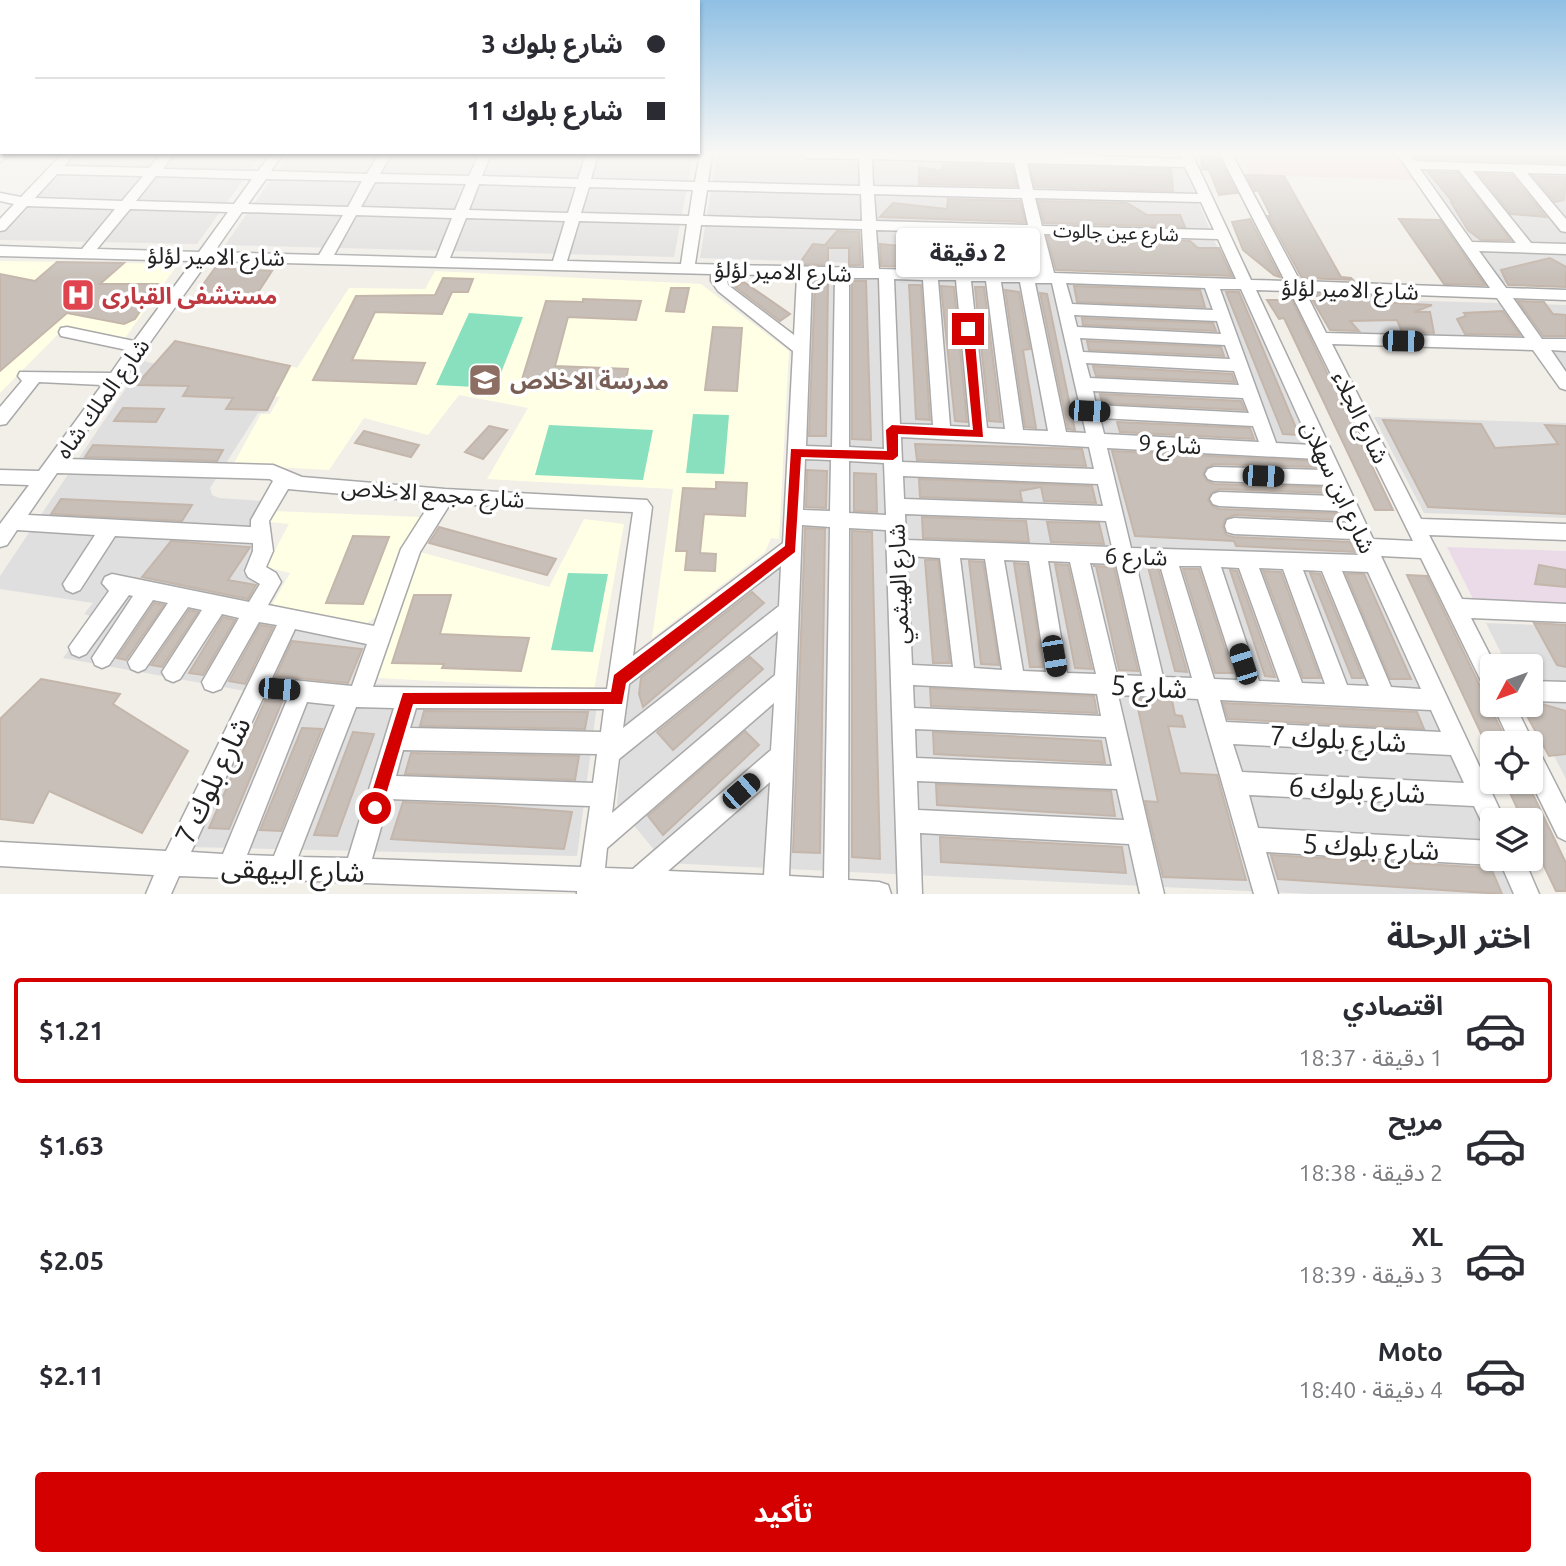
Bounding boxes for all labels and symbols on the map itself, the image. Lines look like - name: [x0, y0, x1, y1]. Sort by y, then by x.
- street label: شارع عين جالوت: [1053, 219, 1179, 248]
- callout: 2 دقيقة: [896, 228, 1040, 276]
- street label: شارع الامير لؤلؤ: [147, 242, 285, 275]
- street label: شارع الامير لؤلؤ: [714, 256, 852, 291]
- street label: شارع الامير لؤلؤ: [1281, 274, 1419, 309]
- hospital icon: مستشفى القبارى: [59, 276, 97, 314]
- place label: مستشفى القبارى: [102, 283, 277, 310]
- route end: [952, 313, 984, 345]
- car: [1382, 330, 1425, 352]
- street label: شارع الملك شاه: [50, 333, 158, 466]
- school or university icon: مدرسة الاخلاص: [466, 361, 504, 399]
- street label: شارع الجلاء: [1323, 367, 1394, 469]
- place label: مدرسة الاخلاص: [510, 368, 669, 395]
- car: [1068, 399, 1111, 423]
- street label: شارع ابن سهلان: [1293, 417, 1381, 559]
- street label: شارع 9: [1138, 430, 1202, 463]
- car: [1242, 465, 1285, 487]
- street label: شارع مجمع الاخلاص: [340, 474, 526, 517]
- street label: شارع الهيثمي: [883, 523, 918, 645]
- street label: شارع 6: [1104, 542, 1168, 575]
- car: [1041, 633, 1068, 679]
- car: [1227, 641, 1260, 687]
- north arrow: [1480, 654, 1544, 718]
- street label: شارع 5: [1110, 669, 1188, 709]
- car: [258, 677, 301, 701]
- street label: شارع بلوك 7: [168, 712, 261, 851]
- street label: شارع بلوك 7: [1268, 719, 1407, 763]
- car: [719, 769, 764, 813]
- street label: شارع بلوك 6: [1287, 770, 1426, 814]
- route start: [359, 792, 391, 824]
- street label: شارع بلوك 5: [1301, 827, 1440, 871]
- street label: شارع البيهقى: [220, 851, 365, 893]

